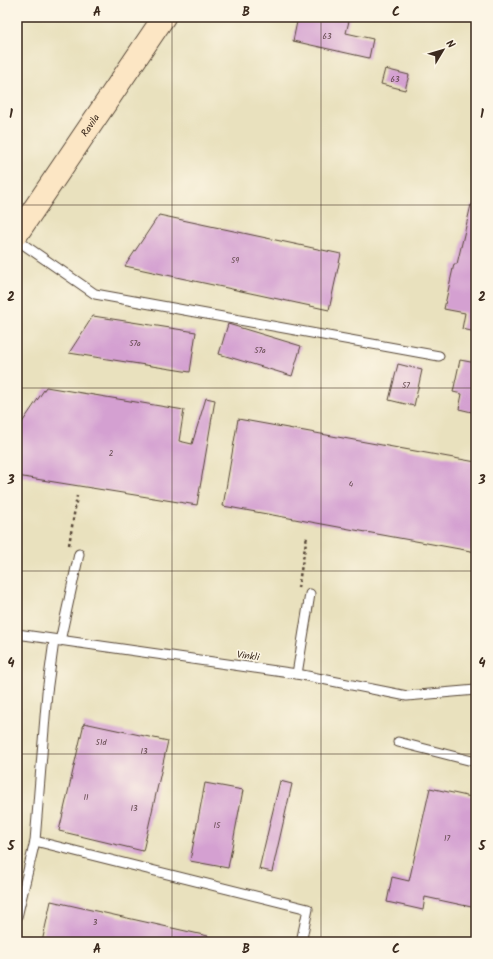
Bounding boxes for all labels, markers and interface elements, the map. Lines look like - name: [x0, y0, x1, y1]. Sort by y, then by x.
- text: A: [93, 2, 101, 23]
- text: B: [242, 2, 250, 23]
- text: C: [392, 2, 400, 23]
- house number: 63: [322, 30, 332, 43]
- north arrow: [423, 30, 463, 70]
- text: N: [441, 36, 459, 53]
- house number: 63: [390, 73, 400, 86]
- text: 1: [9, 104, 13, 125]
- text: 1: [480, 104, 484, 125]
- street label: Ravila: [77, 111, 104, 140]
- house number: 59: [231, 254, 239, 267]
- text: 2: [7, 287, 15, 308]
- text: 2: [478, 287, 486, 308]
- house number: 57a: [129, 337, 141, 350]
- house number: 57a: [254, 344, 266, 357]
- house number: 57: [402, 379, 410, 392]
- house number: 2: [109, 447, 114, 460]
- text: 3: [6, 470, 15, 491]
- text: 3: [477, 470, 486, 491]
- house number: 4: [349, 478, 354, 491]
- street label: Vinkli: [236, 647, 261, 666]
- text: 4: [7, 653, 15, 674]
- text: 4: [478, 653, 486, 674]
- house number: 51d: [96, 736, 107, 749]
- house number: 13: [140, 745, 148, 758]
- house number: 11: [83, 791, 89, 804]
- house number: 13: [130, 802, 138, 815]
- house number: 15: [214, 819, 221, 832]
- house number: 17: [444, 832, 450, 845]
- text: 5: [7, 836, 16, 857]
- text: 5: [478, 836, 487, 857]
- house number: 3: [93, 916, 98, 929]
- text: A: [93, 939, 101, 959]
- text: B: [242, 939, 250, 959]
- text: C: [392, 939, 400, 959]

